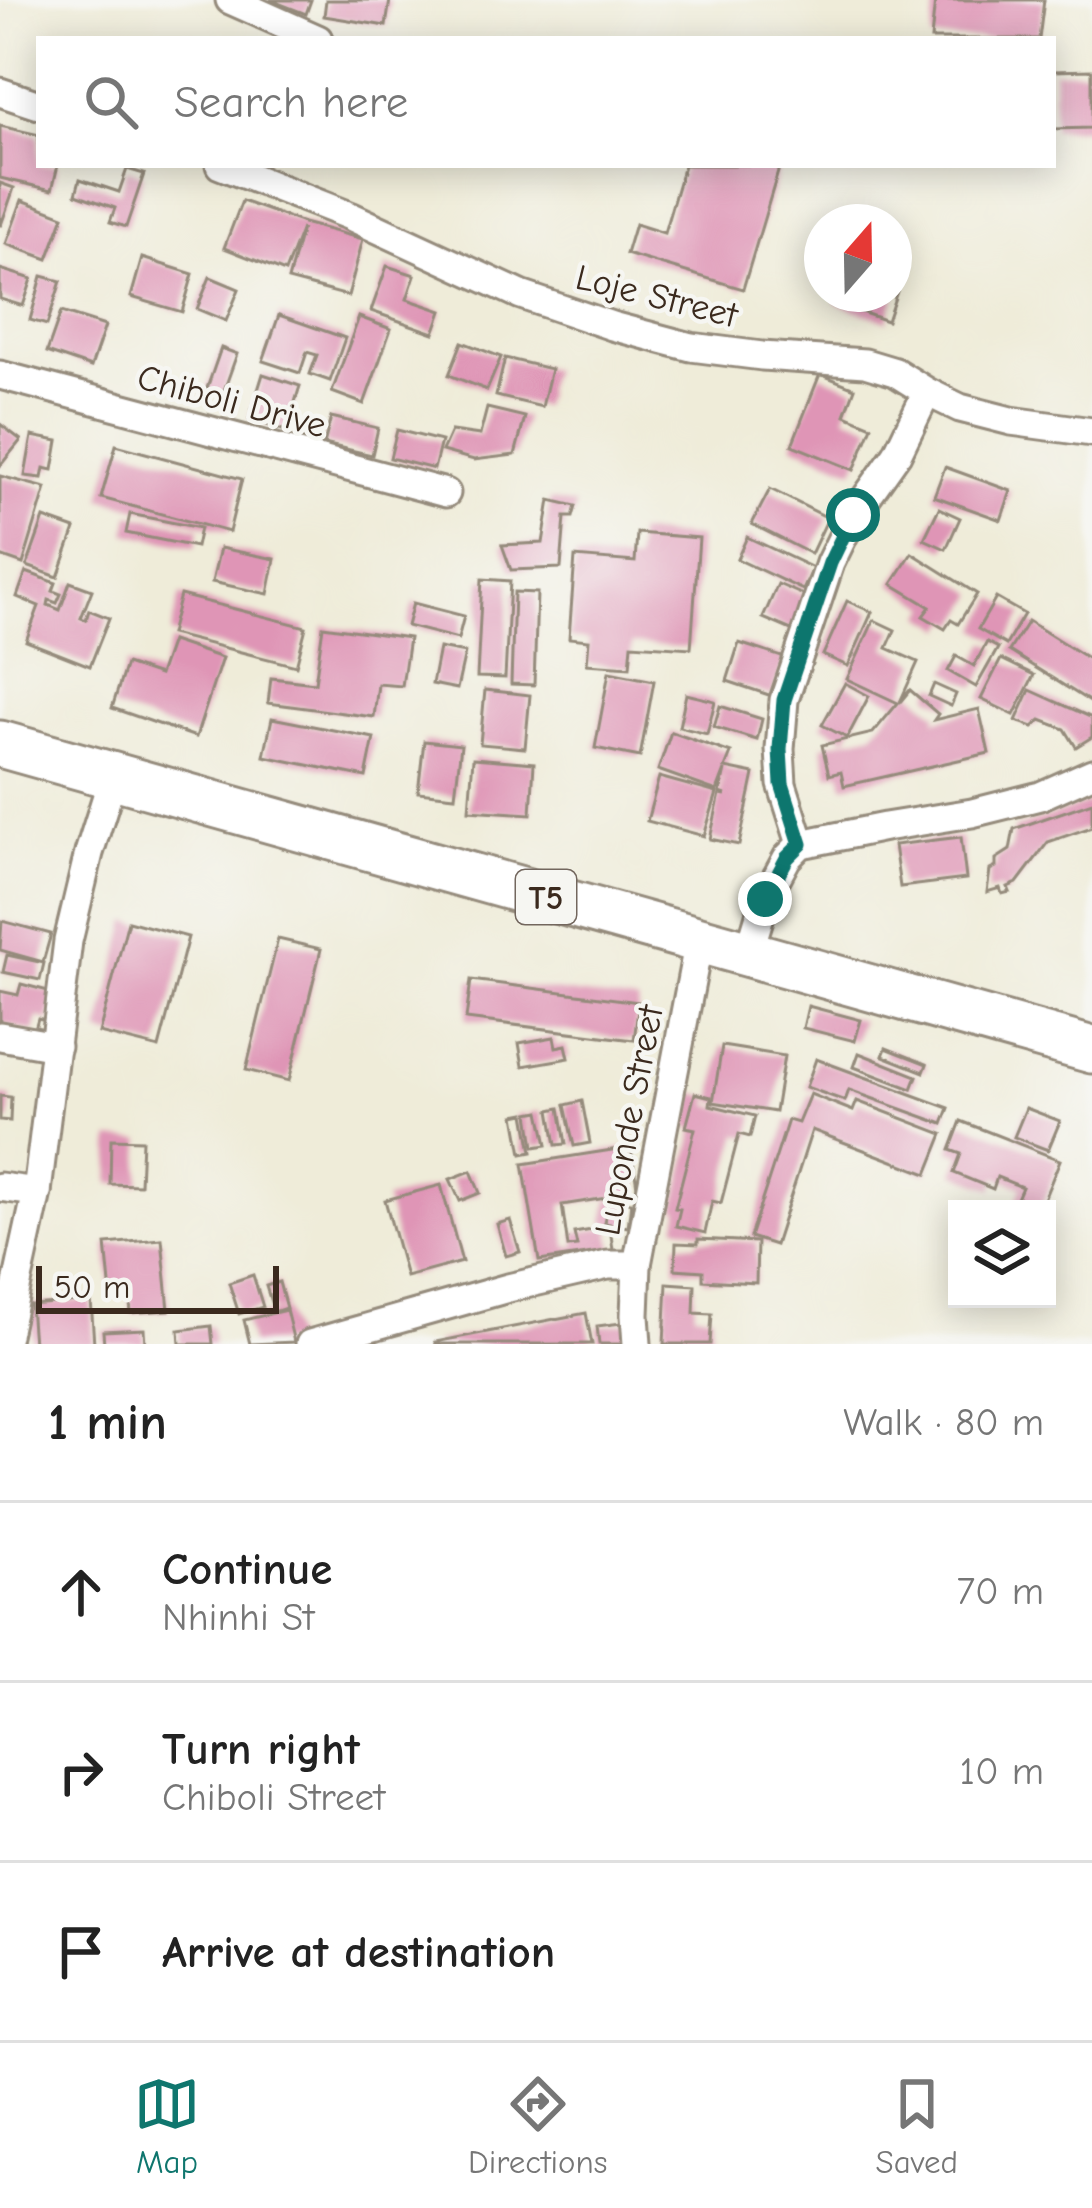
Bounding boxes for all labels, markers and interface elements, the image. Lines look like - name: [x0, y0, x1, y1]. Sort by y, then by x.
- search box: [36, 36, 1056, 168]
- icon: search: [78, 69, 144, 135]
- text: Search here: [174, 76, 408, 128]
- north arrow: [804, 204, 912, 312]
- street label: Loje Street: [572, 257, 743, 337]
- street label: Chiboli Drive: [133, 357, 330, 446]
- route start: [826, 488, 880, 542]
- road number: T5: [516, 870, 576, 924]
- route end: [738, 872, 792, 926]
- street label: Luponde Street: [587, 1000, 672, 1239]
- map controls: [948, 1200, 1056, 1308]
- button: layers: [948, 1200, 1056, 1308]
- scale bar: [36, 1260, 279, 1313]
- text: 50 m: [54, 1268, 130, 1306]
- text: 1 min: [48, 1393, 167, 1452]
- text: Walk · 80 m: [843, 1400, 1044, 1445]
- text: Continue: [162, 1543, 332, 1595]
- icon: ahead: [48, 1559, 114, 1625]
- text: 70 m: [957, 1569, 1044, 1614]
- text: Nhinhi St: [162, 1595, 314, 1640]
- text: Turn right: [162, 1723, 360, 1775]
- icon: right: [48, 1739, 114, 1805]
- text: 10 m: [960, 1749, 1044, 1794]
- text: Chiboli Street: [162, 1775, 385, 1820]
- icon: arrive: [48, 1919, 114, 1985]
- text: Arrive at destination: [162, 1926, 555, 1978]
- tab: Map: [134, 2071, 200, 2181]
- tab: Directions: [468, 2071, 608, 2181]
- tab: Saved: [876, 2071, 958, 2181]

